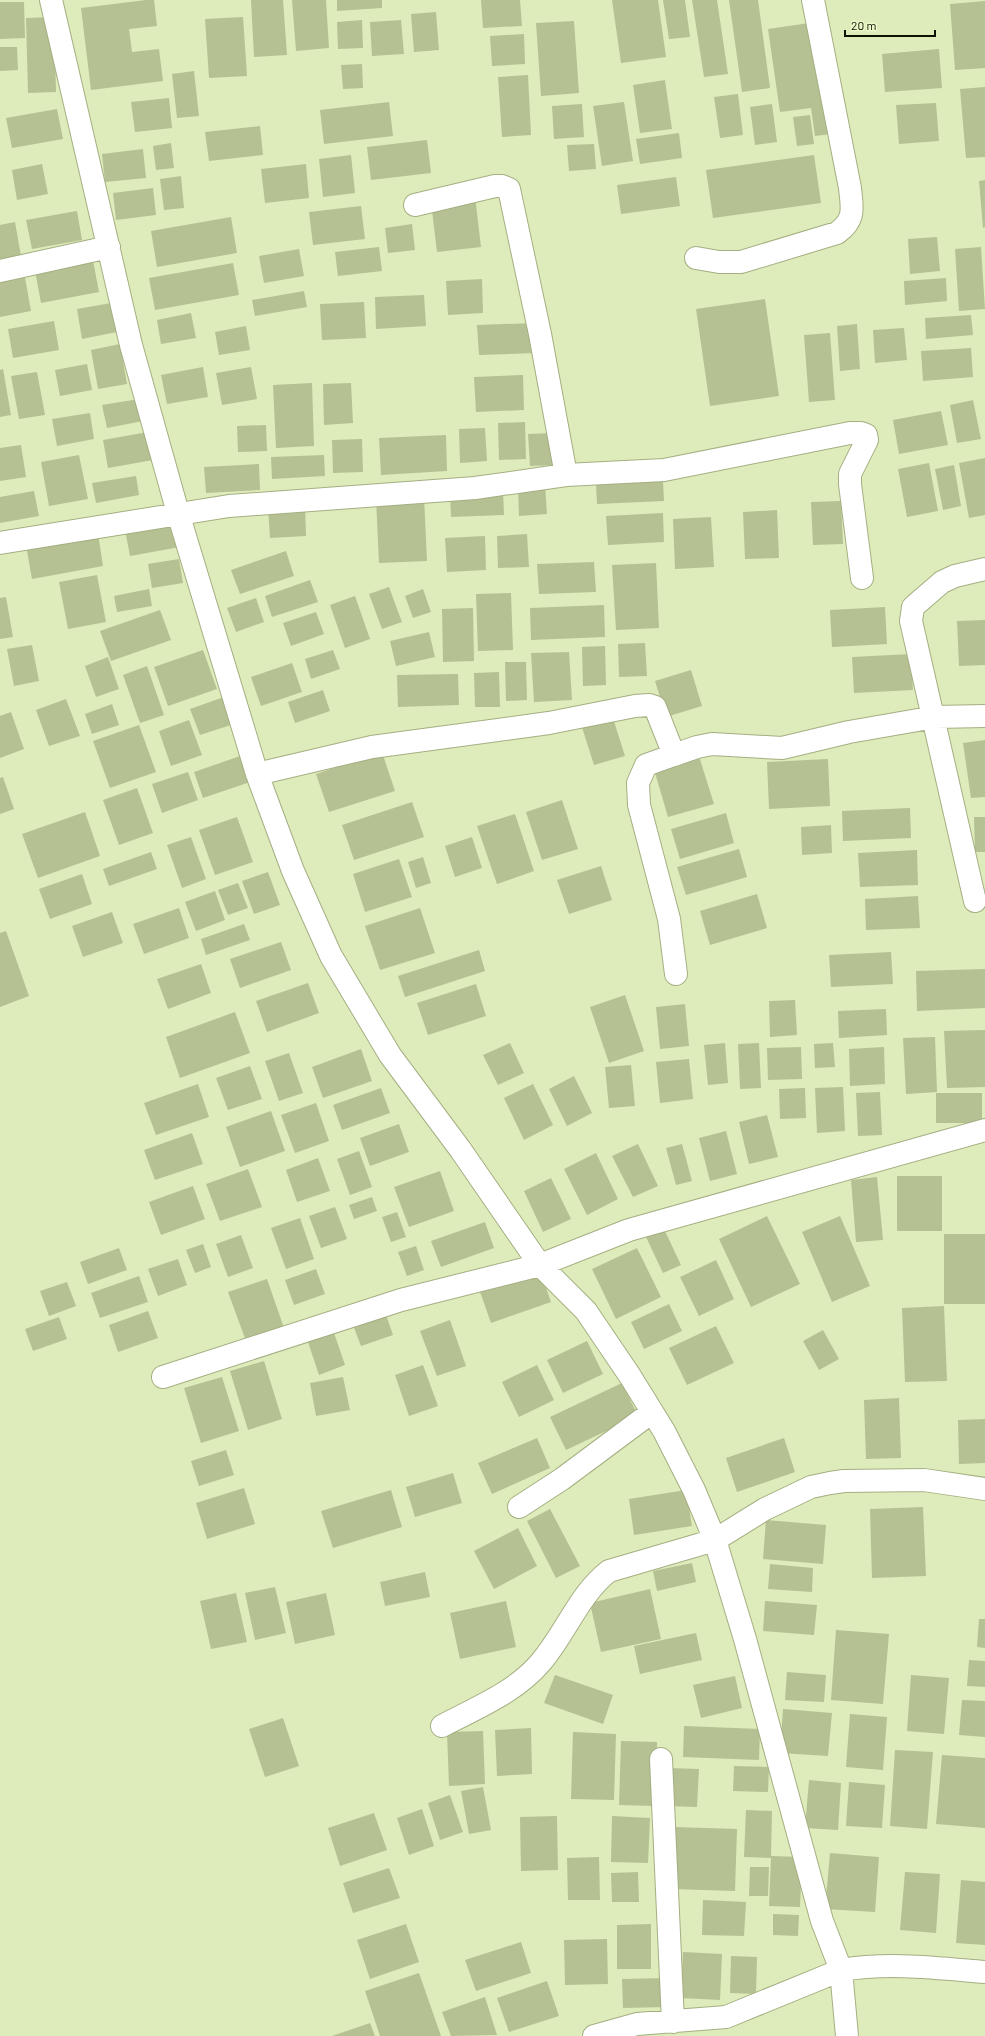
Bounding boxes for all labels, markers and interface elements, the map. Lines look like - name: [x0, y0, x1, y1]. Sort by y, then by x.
- scale bar: [845, 12, 935, 38]
- text: 20 m: [851, 18, 877, 32]

